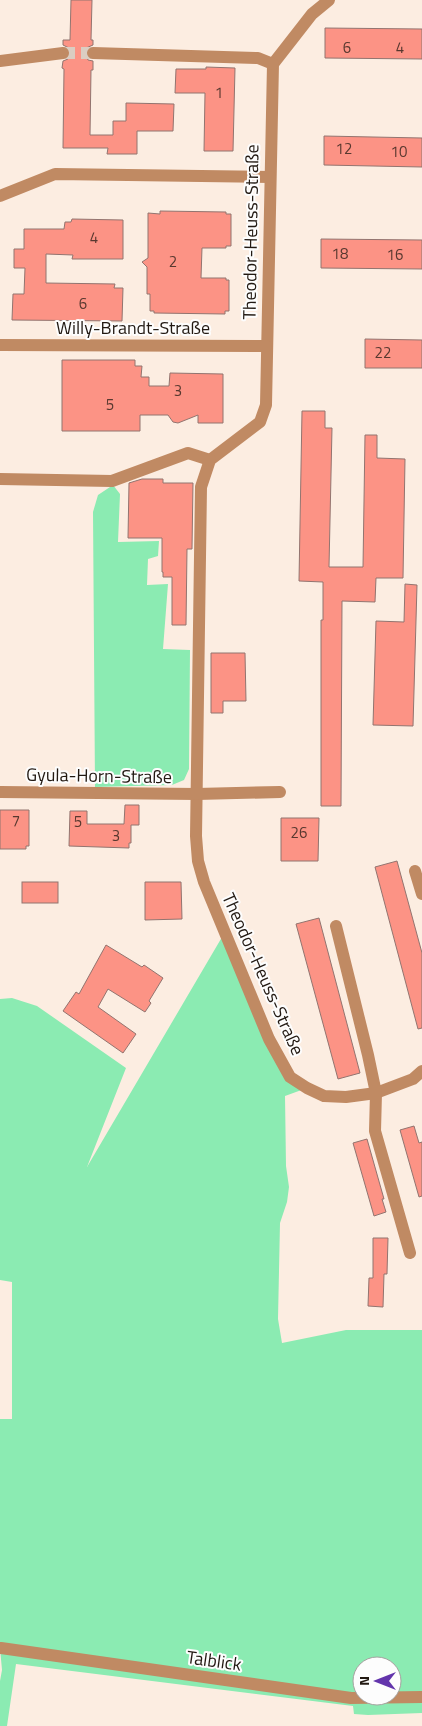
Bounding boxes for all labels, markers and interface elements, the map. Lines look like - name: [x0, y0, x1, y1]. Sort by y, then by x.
- house number: 6: [343, 36, 351, 59]
- house number: 4: [396, 36, 404, 59]
- house number: 1: [215, 81, 223, 104]
- house number: 12: [336, 137, 352, 160]
- house number: 10: [391, 140, 407, 163]
- street label: Theodor-Heuss-Straße: [235, 144, 266, 320]
- house number: 4: [90, 226, 98, 249]
- house number: 18: [332, 242, 348, 265]
- house number: 16: [387, 243, 403, 266]
- house number: 2: [169, 250, 177, 273]
- house number: 6: [79, 292, 87, 315]
- street label: Willy-Brandt-Straße: [56, 314, 210, 341]
- house number: 22: [375, 341, 391, 364]
- house number: 3: [174, 379, 182, 402]
- house number: 5: [106, 393, 114, 416]
- street label: Gyula-Horn-Straße: [26, 761, 172, 790]
- house number: 7: [12, 809, 20, 832]
- house number: 5: [74, 810, 82, 833]
- house number: 26: [291, 821, 307, 844]
- house number: 3: [112, 824, 120, 847]
- street label: Theodor-Heuss-Straße: [215, 888, 311, 1059]
- street label: Talblick: [185, 1643, 244, 1678]
- north arrow: [352, 1656, 402, 1706]
- text: N: [353, 1676, 374, 1686]

